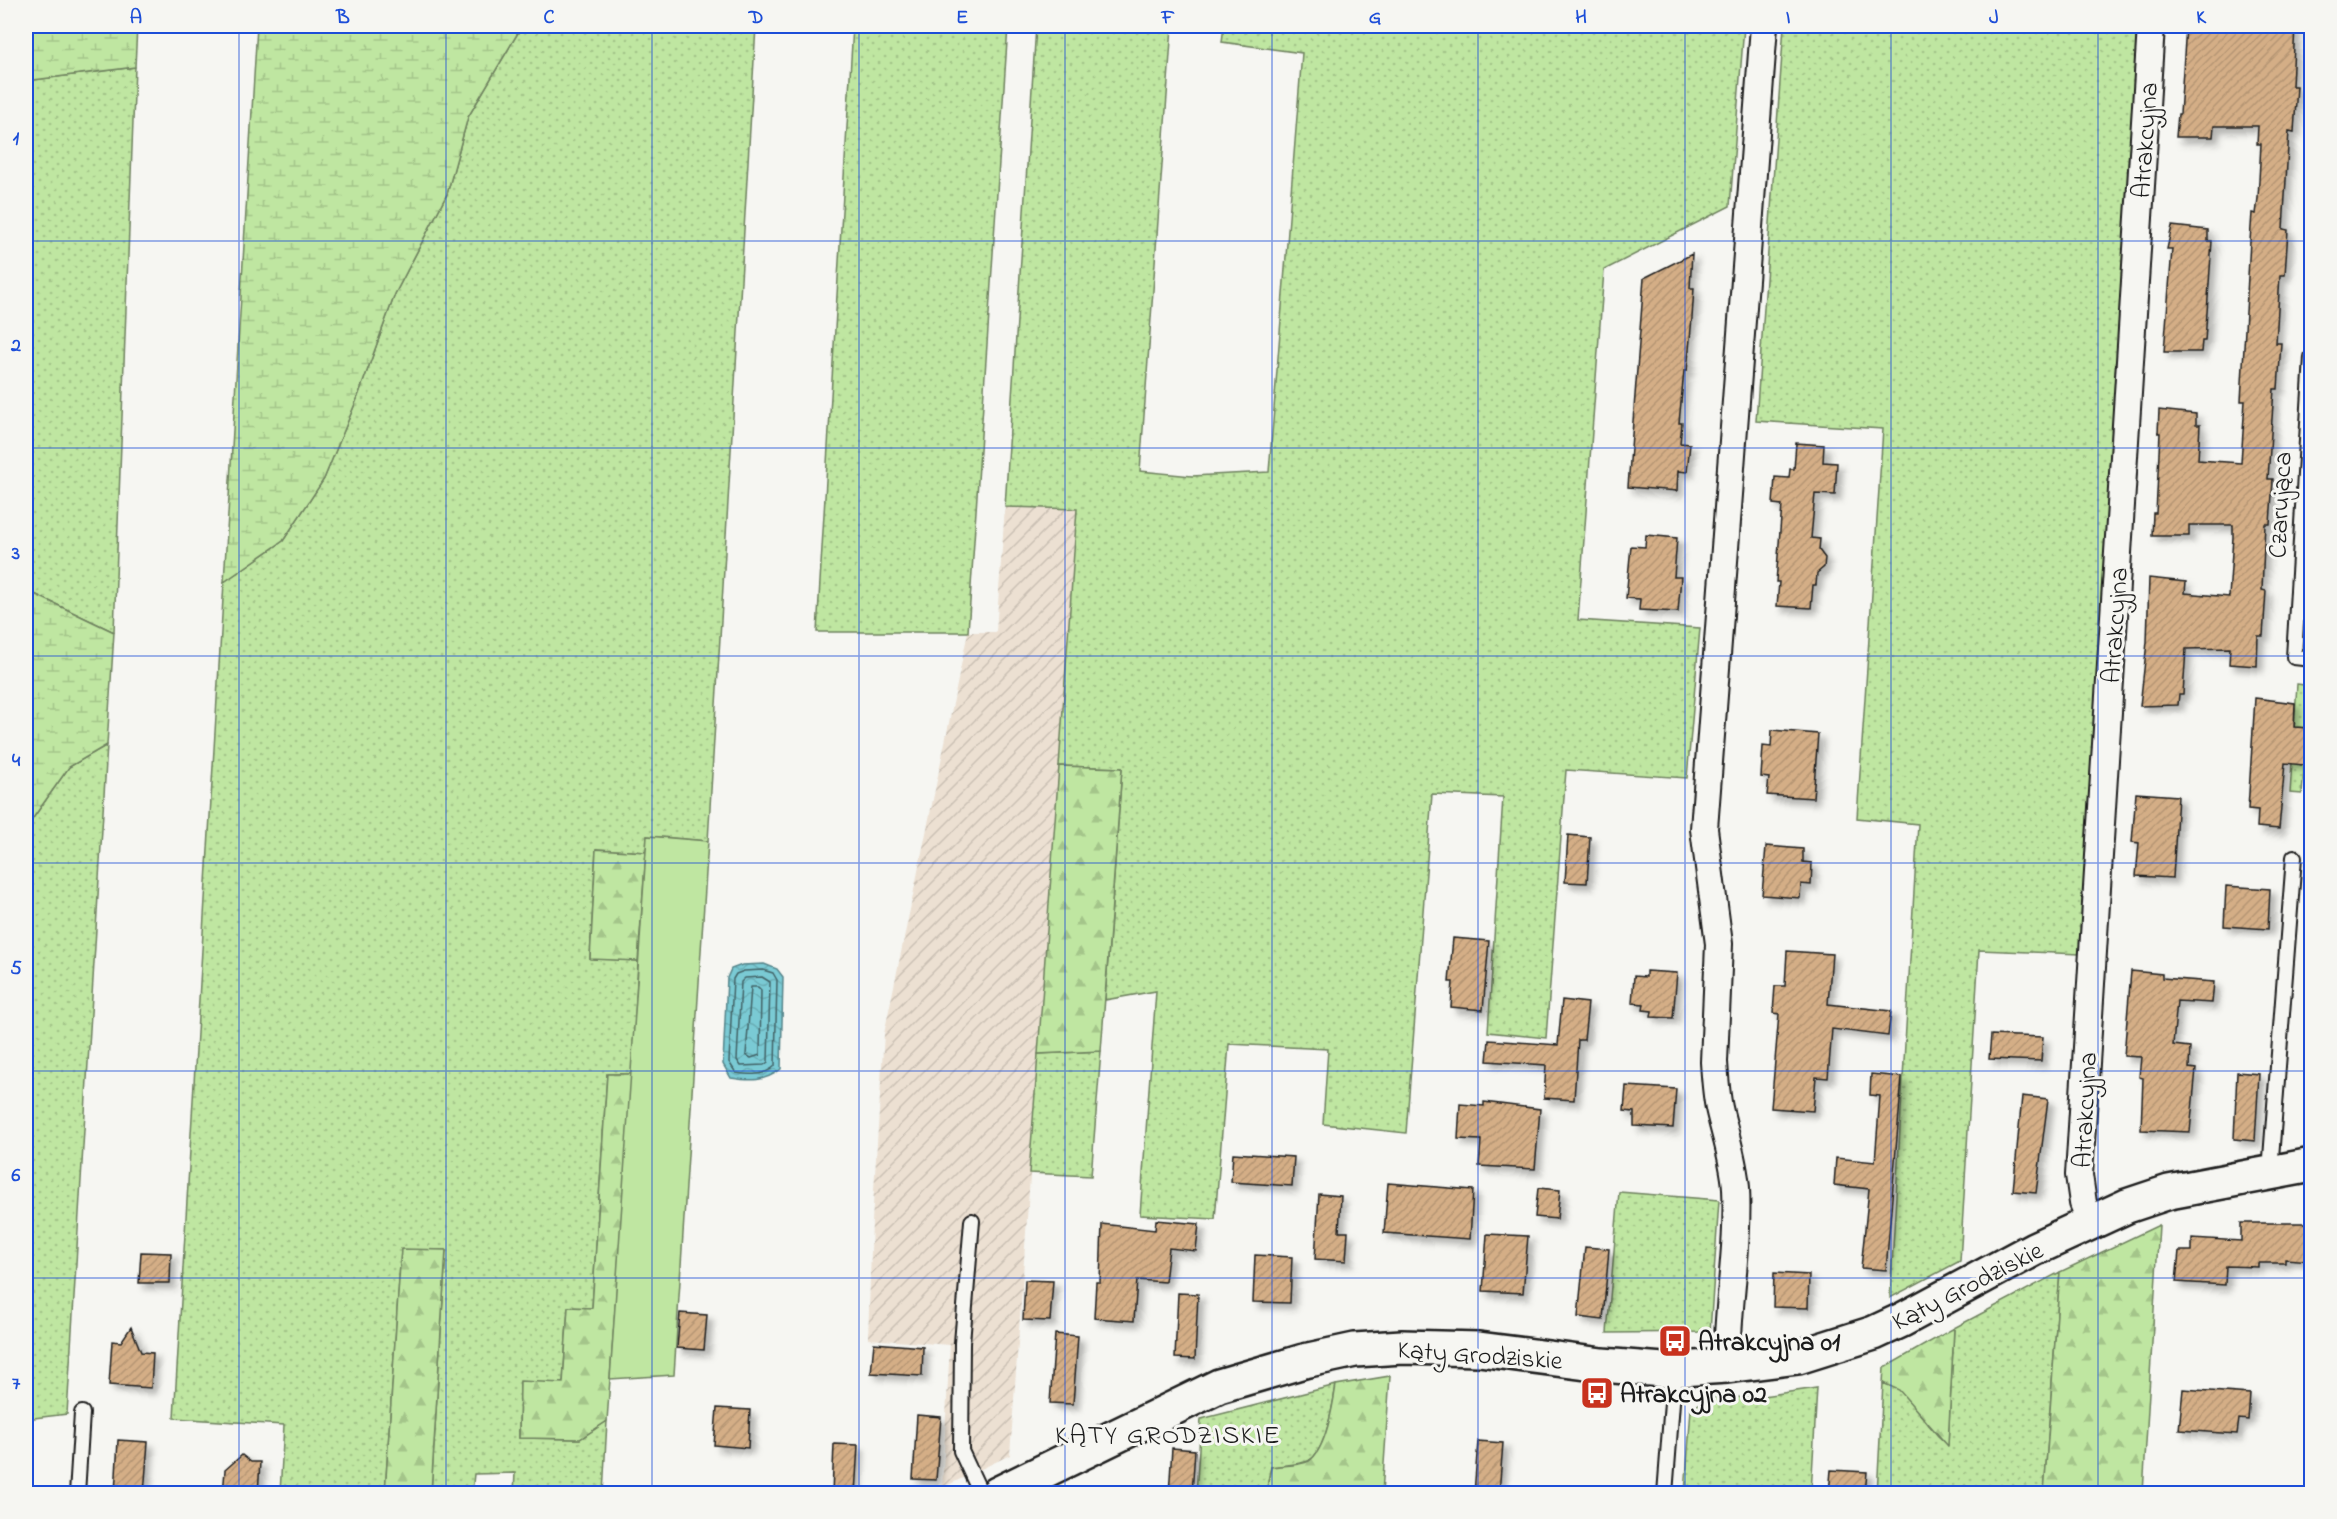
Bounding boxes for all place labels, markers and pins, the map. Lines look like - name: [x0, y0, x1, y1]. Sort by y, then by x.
- bus stop icon: Atrakcyjna 01: [1657, 1323, 1693, 1359]
- place label: Atrakcyjna 01: [1698, 1325, 1841, 1363]
- bus stop icon: Atrakcyjna 02: [1579, 1375, 1615, 1411]
- place label: Atrakcyjna 02: [1620, 1377, 1767, 1415]

